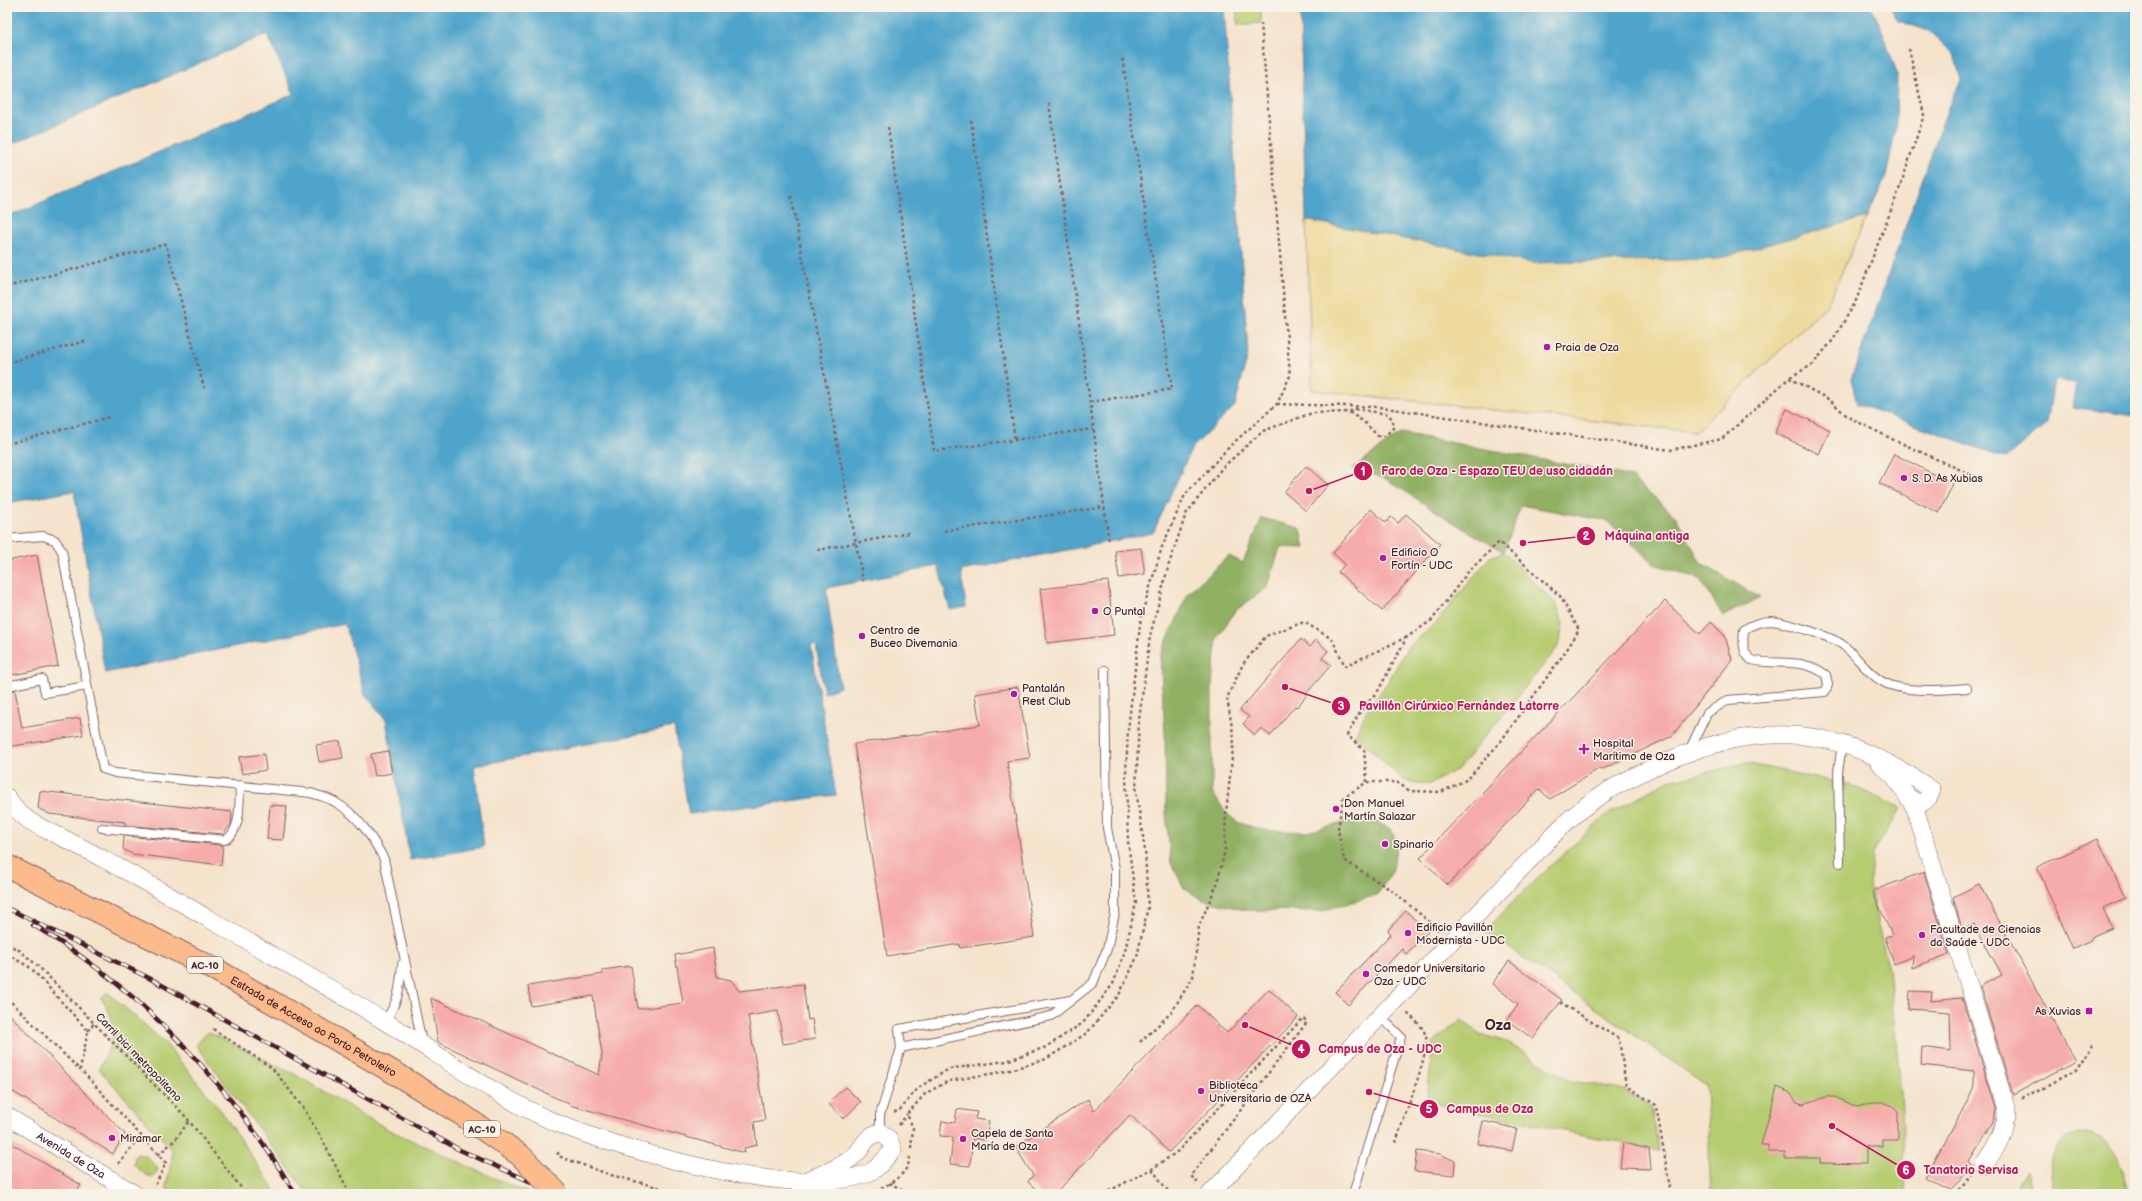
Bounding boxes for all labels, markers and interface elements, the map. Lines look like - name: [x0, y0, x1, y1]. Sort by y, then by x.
- place label: Praia de Oza: [1555, 341, 1619, 354]
- marker: Praia de Oza: [1542, 342, 1552, 352]
- callout: Faro de Oza - Espazo TEU de uso cidadán: [1353, 459, 1621, 483]
- text: 1: [1360, 464, 1366, 479]
- text: Faro de Oza - Espazo TEU de uso cidadán: [1381, 464, 1613, 479]
- place label: S. D. As Xubias: [1912, 472, 1983, 485]
- marker: S. D. As Xubias: [1899, 473, 1909, 483]
- callout: Máquina antiga: [1576, 524, 1697, 548]
- text: 2: [1582, 529, 1590, 544]
- text: Máquina antiga: [1605, 529, 1690, 544]
- place label: Edificio O Fortín - UDC: [1391, 546, 1453, 572]
- marker: Edificio O Fortín - UDC: [1378, 553, 1388, 563]
- place label: O Puntal: [1103, 605, 1145, 618]
- marker: O Puntal: [1090, 606, 1100, 616]
- place label: Centro de Buceo Divemania: [870, 624, 957, 650]
- marker: Centro de Buceo Divemania: [857, 631, 867, 641]
- place label: Pantalán Rest Club: [1022, 682, 1071, 708]
- marker: Pantalán Rest Club: [1009, 689, 1019, 699]
- callout: Pavillón Cirúrxico Fernández Latorre: [1331, 694, 1568, 718]
- text: 3: [1337, 699, 1345, 714]
- text: Pavillón Cirúrxico Fernández Latorre: [1359, 699, 1559, 714]
- place label: Hospital Marítimo de Oza: [1593, 737, 1675, 763]
- marker: Hospital Marítimo de Oza: [1578, 743, 1590, 755]
- place label: Don Manuel Martín Salazar: [1344, 797, 1417, 823]
- marker: Don Manuel Martín Salazar: [1331, 804, 1341, 814]
- place label: Spinario: [1393, 838, 1434, 851]
- marker: Spinario: [1380, 839, 1390, 849]
- place label: Edificio Pavillón Modernista - UDC: [1416, 921, 1505, 947]
- place label: Facultade de Ciencias da Saúde - UDC: [1930, 923, 2042, 949]
- marker: Edificio Pavillón Modernista - UDC: [1403, 928, 1413, 938]
- marker: Facultade de Ciencias da Saúde - UDC: [1917, 930, 1927, 940]
- road number: AC-10: [187, 957, 223, 973]
- place label: Comedor Universitario Oza - UDC: [1374, 962, 1485, 988]
- marker: Comedor Universitario Oza - UDC: [1361, 969, 1371, 979]
- street label: Estrada de Acceso ao Porto Petroleiro: [228, 974, 399, 1080]
- place label: As Xuvias: [2035, 1005, 2082, 1018]
- marker: As Xuvias: [2084, 1006, 2094, 1016]
- street label: Carril bici metropolitano: [93, 1010, 184, 1104]
- district label: Oza: [1485, 1016, 1511, 1035]
- callout: Campus de Oza - UDC: [1291, 1037, 1450, 1061]
- text: 4: [1297, 1042, 1305, 1057]
- text: Campus de Oza - UDC: [1318, 1042, 1442, 1057]
- place label: Biblioteca Universitaria de OZA: [1209, 1079, 1312, 1105]
- marker: Biblioteca Universitaria de OZA: [1196, 1086, 1206, 1096]
- callout: Campus de Oza: [1419, 1097, 1542, 1121]
- text: 5: [1426, 1102, 1433, 1117]
- text: Campus de Oza: [1447, 1102, 1534, 1117]
- road number: AC-10: [464, 1121, 500, 1137]
- place label: Capela de Santa María de Oza: [971, 1127, 1053, 1153]
- street label: Avenida de Oza: [34, 1130, 107, 1181]
- place label: Miramar: [120, 1132, 162, 1145]
- marker: Miramar: [107, 1133, 117, 1143]
- marker: Capela de Santa María de Oza: [958, 1134, 968, 1144]
- callout: Tanatorio Servisa: [1896, 1158, 2027, 1182]
- text: 6: [1902, 1163, 1910, 1178]
- text: Tanatorio Servisa: [1924, 1163, 2019, 1178]

